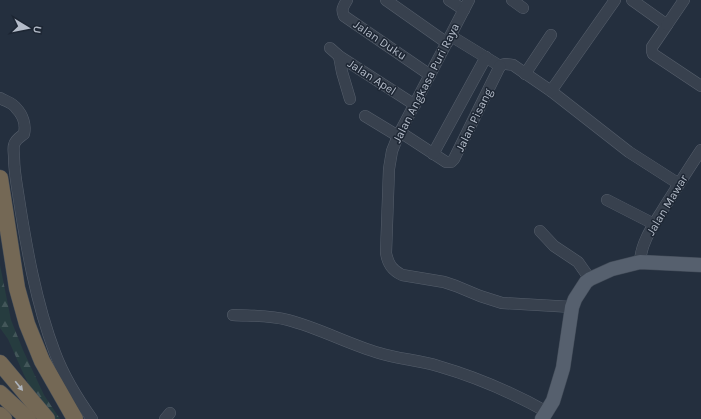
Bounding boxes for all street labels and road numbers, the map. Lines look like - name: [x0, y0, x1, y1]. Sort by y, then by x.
- street label: Jalan Duku: [351, 17, 409, 63]
- street label: Jalan Angkasa Puri Raya: [390, 21, 462, 145]
- street label: Jalan Apel: [345, 56, 399, 98]
- street label: Jalan Pisang: [453, 86, 495, 154]
- street label: Jalan Mawar: [644, 172, 691, 238]

